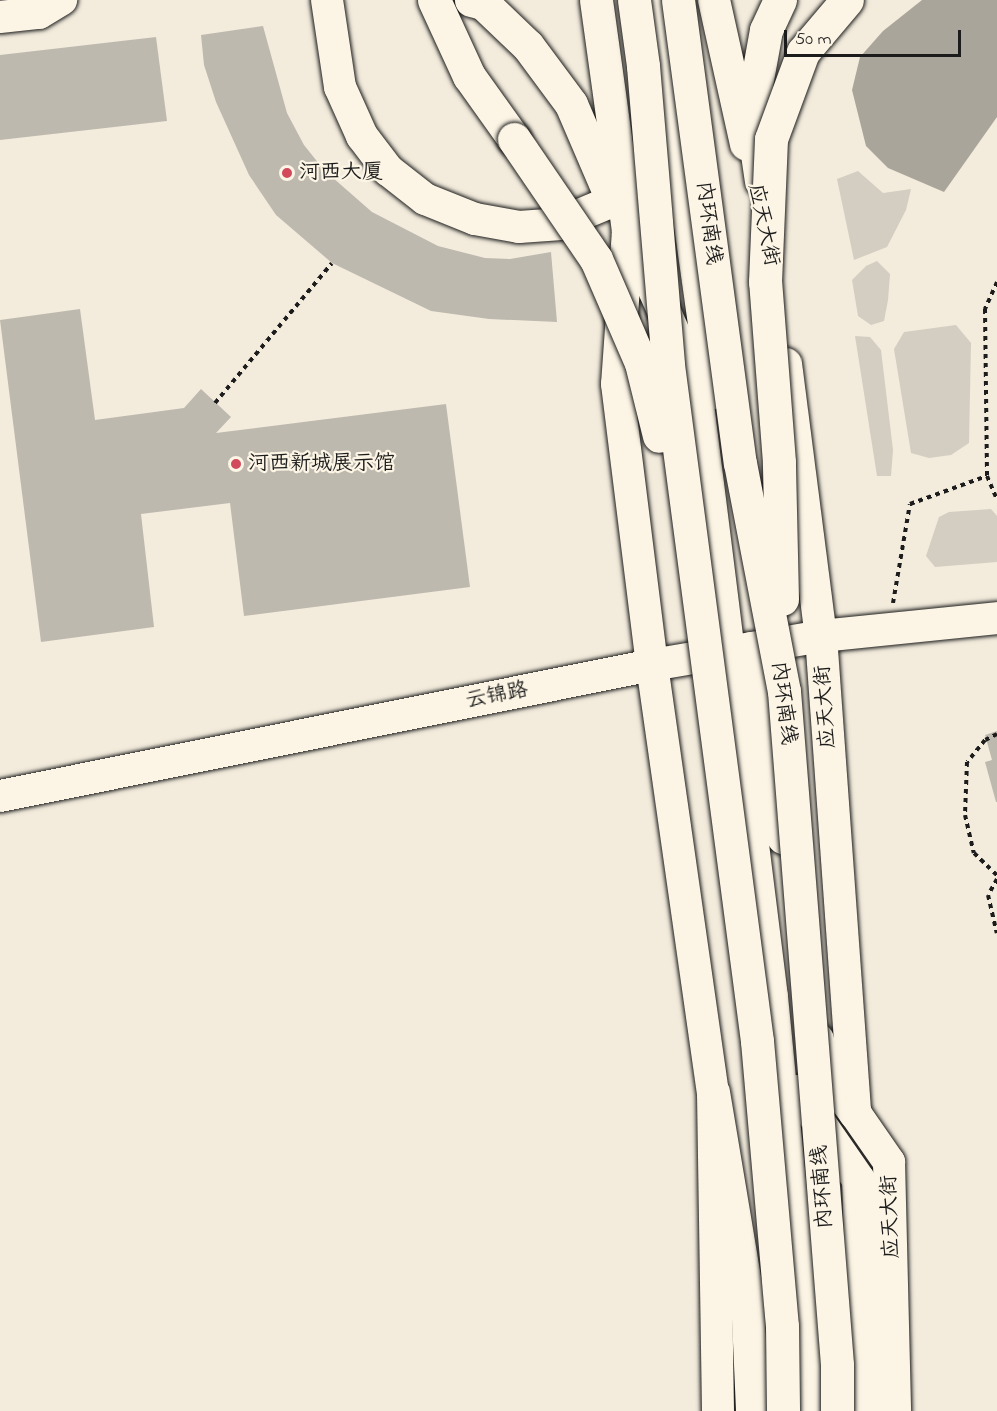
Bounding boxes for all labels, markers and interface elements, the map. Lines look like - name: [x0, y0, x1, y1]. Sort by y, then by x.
- scale bar: [787, 18, 964, 56]
- text: 50 m: [795, 27, 832, 53]
- place label: 河西大厦: [299, 160, 383, 186]
- marker: 河西大厦: [280, 166, 294, 180]
- street label: 内环南线: [690, 180, 726, 266]
- street label: 应天大街: [742, 181, 784, 269]
- place label: 河西新城展示馆: [248, 451, 395, 477]
- marker: 河西新城展示馆: [229, 457, 243, 471]
- street label: 内环南线: [765, 660, 801, 746]
- street label: 应天大街: [811, 664, 841, 750]
- street label: 云锦路: [464, 678, 530, 714]
- street label: 内环南线: [808, 1144, 838, 1230]
- street label: 应天大街: [877, 1175, 905, 1259]

